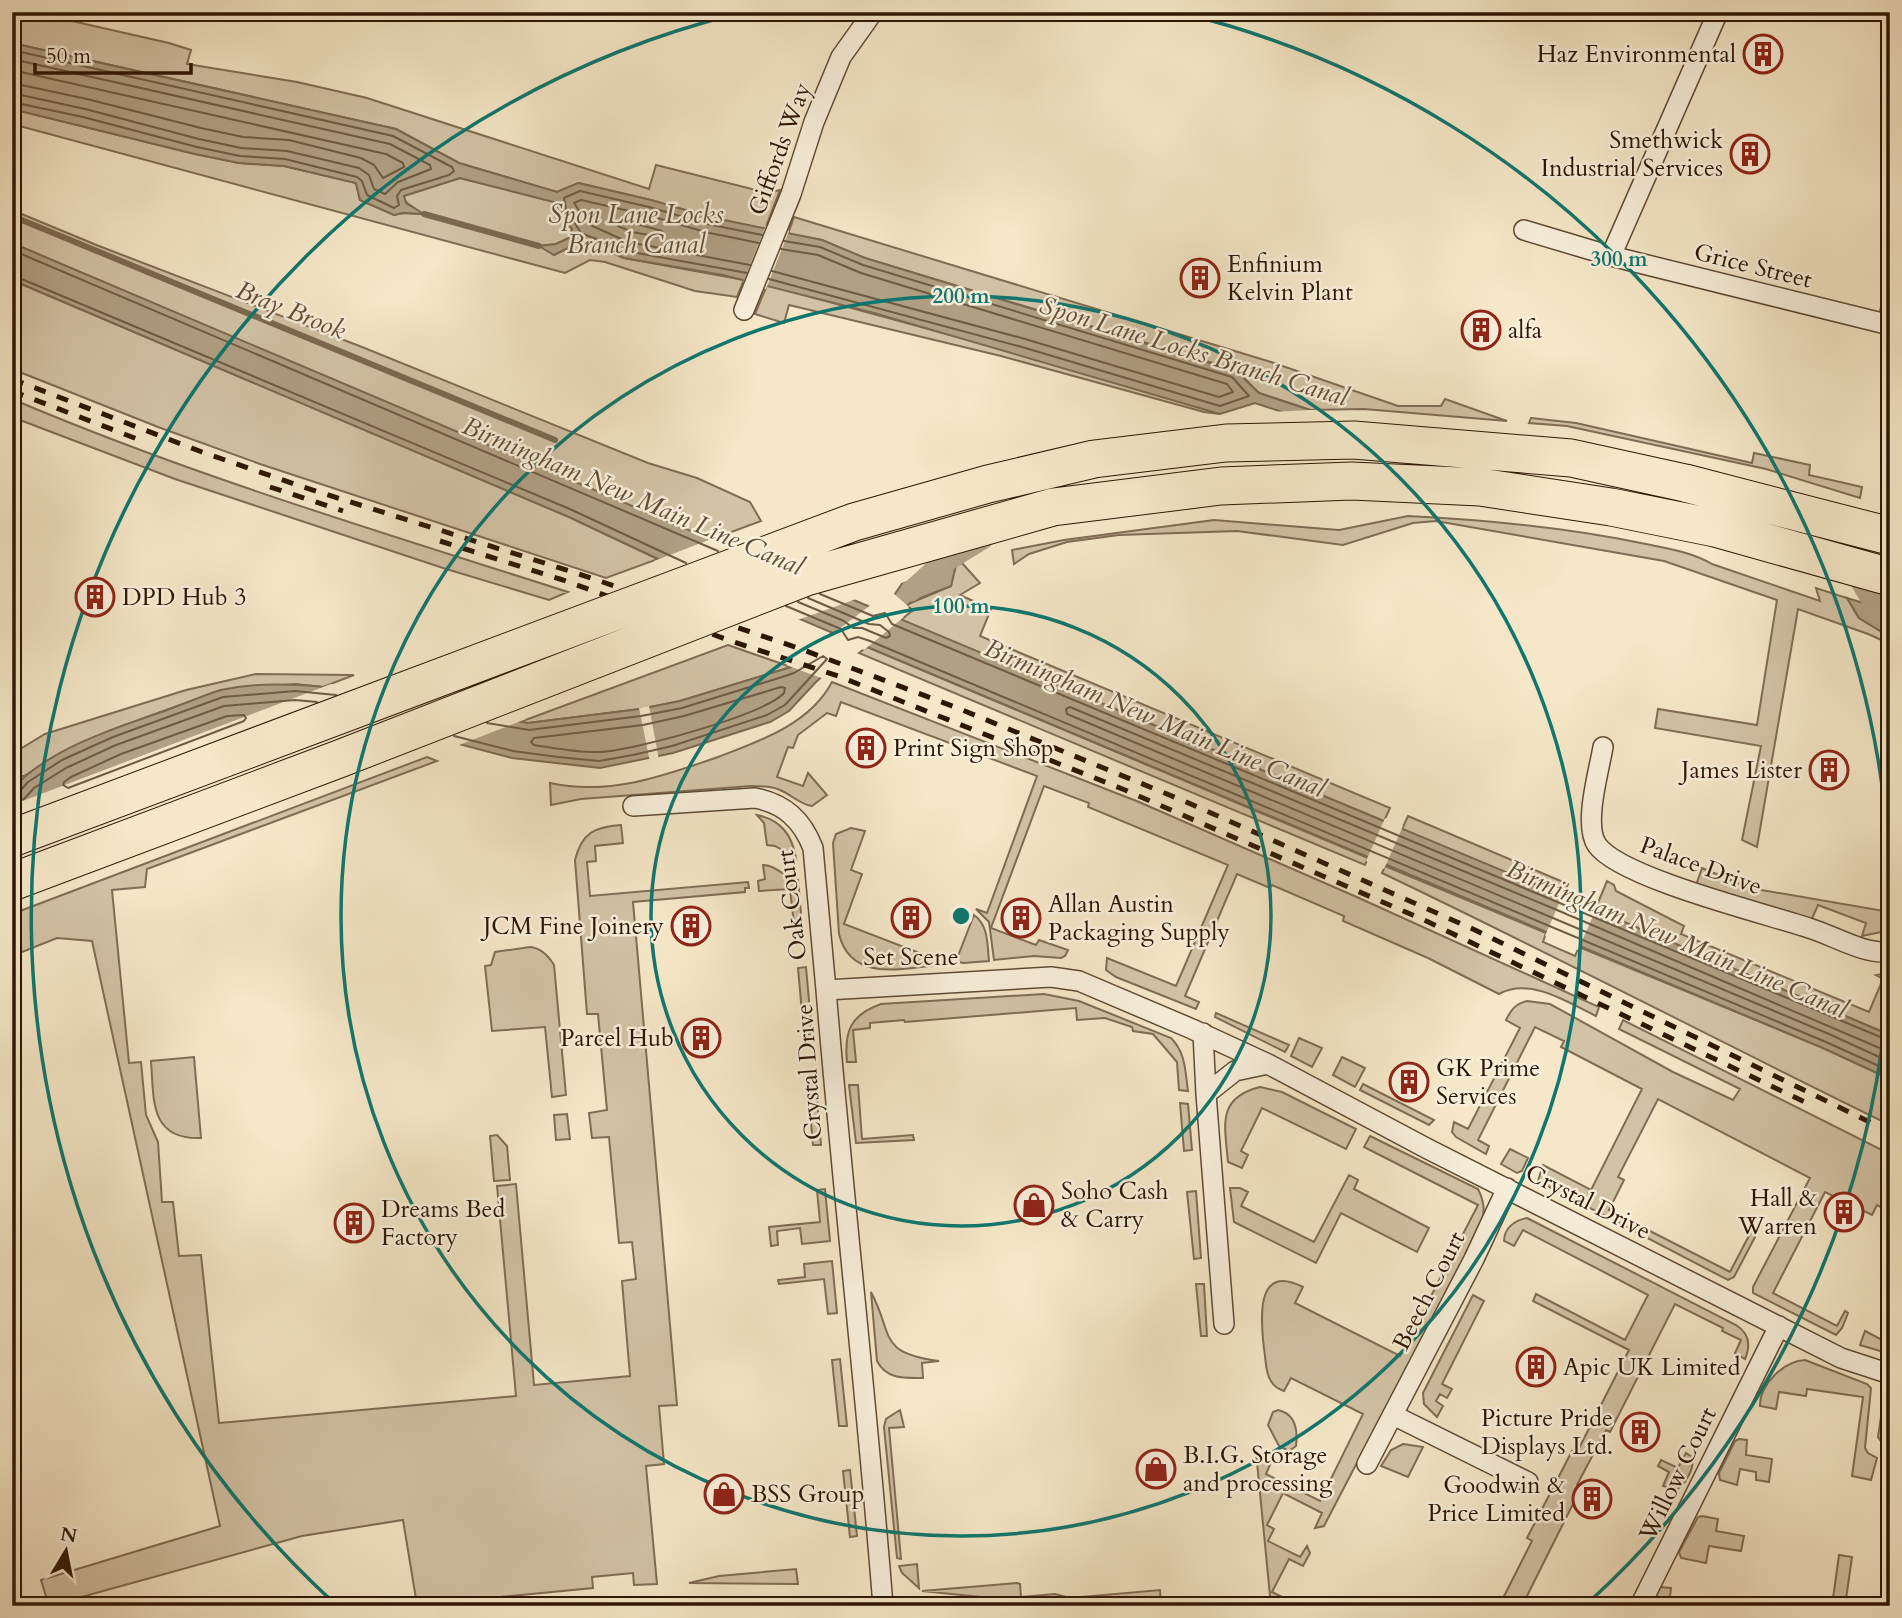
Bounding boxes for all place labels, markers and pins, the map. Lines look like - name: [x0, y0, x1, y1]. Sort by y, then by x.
- building icon: Haz Environmental: [1742, 33, 1784, 75]
- place label: Haz Environmental: [1537, 38, 1736, 71]
- place label: Smethwick Industrial Services: [1541, 124, 1723, 185]
- building icon: Smethwick Industrial Services: [1729, 133, 1771, 175]
- place label: Enfinium Kelvin Plant: [1227, 248, 1353, 309]
- building icon: Enfinium Kelvin Plant: [1179, 257, 1221, 299]
- building icon: alfa: [1460, 309, 1502, 351]
- place label: alfa: [1508, 314, 1543, 347]
- building icon: DPD Hub 3: [74, 576, 116, 618]
- place label: DPD Hub 3: [122, 581, 247, 614]
- building icon: Print Sign Shop: [845, 727, 887, 769]
- place label: Print Sign Shop: [893, 732, 1054, 765]
- building icon: James Lister: [1808, 749, 1850, 791]
- place label: James Lister: [1678, 754, 1802, 787]
- place label: Allan Austin Packaging Supply: [1048, 888, 1230, 949]
- building icon: Set Scene: [890, 897, 932, 939]
- building icon: Allan Austin Packaging Supply: [1000, 897, 1042, 939]
- centre of rings: [949, 904, 973, 928]
- building icon: JCM Fine Joinery: [670, 905, 712, 947]
- place label: JCM Fine Joinery: [480, 910, 664, 943]
- place label: Set Scene: [863, 941, 959, 974]
- building icon: Parcel Hub: [680, 1017, 722, 1059]
- place label: Parcel Hub: [560, 1022, 674, 1055]
- place label: GK Prime Services: [1436, 1052, 1540, 1113]
- building icon: GK Prime Services: [1388, 1061, 1430, 1103]
- place label: Soho Cash & Carry: [1061, 1175, 1169, 1236]
- place label: Hall & Warren: [1737, 1182, 1817, 1243]
- shop icon: Soho Cash & Carry: [1013, 1184, 1055, 1226]
- building icon: Hall & Warren: [1823, 1191, 1865, 1233]
- place label: Dreams Bed Factory: [381, 1193, 506, 1254]
- building icon: Dreams Bed Factory: [333, 1202, 375, 1244]
- building icon: Apic UK Limited: [1515, 1346, 1557, 1388]
- place label: Apic UK Limited: [1563, 1351, 1741, 1384]
- place label: Picture Pride Displays Ltd.: [1481, 1402, 1613, 1463]
- building icon: Picture Pride Displays Ltd.: [1619, 1411, 1661, 1453]
- place label: B.I.G. Storage and processing: [1183, 1439, 1333, 1500]
- shop icon: B.I.G. Storage and processing: [1135, 1448, 1177, 1490]
- place label: Goodwin & Price Limited: [1427, 1469, 1565, 1530]
- shop icon: BSS Group: [703, 1473, 745, 1515]
- place label: BSS Group: [751, 1478, 864, 1511]
- building icon: Goodwin & Price Limited: [1571, 1478, 1613, 1520]

